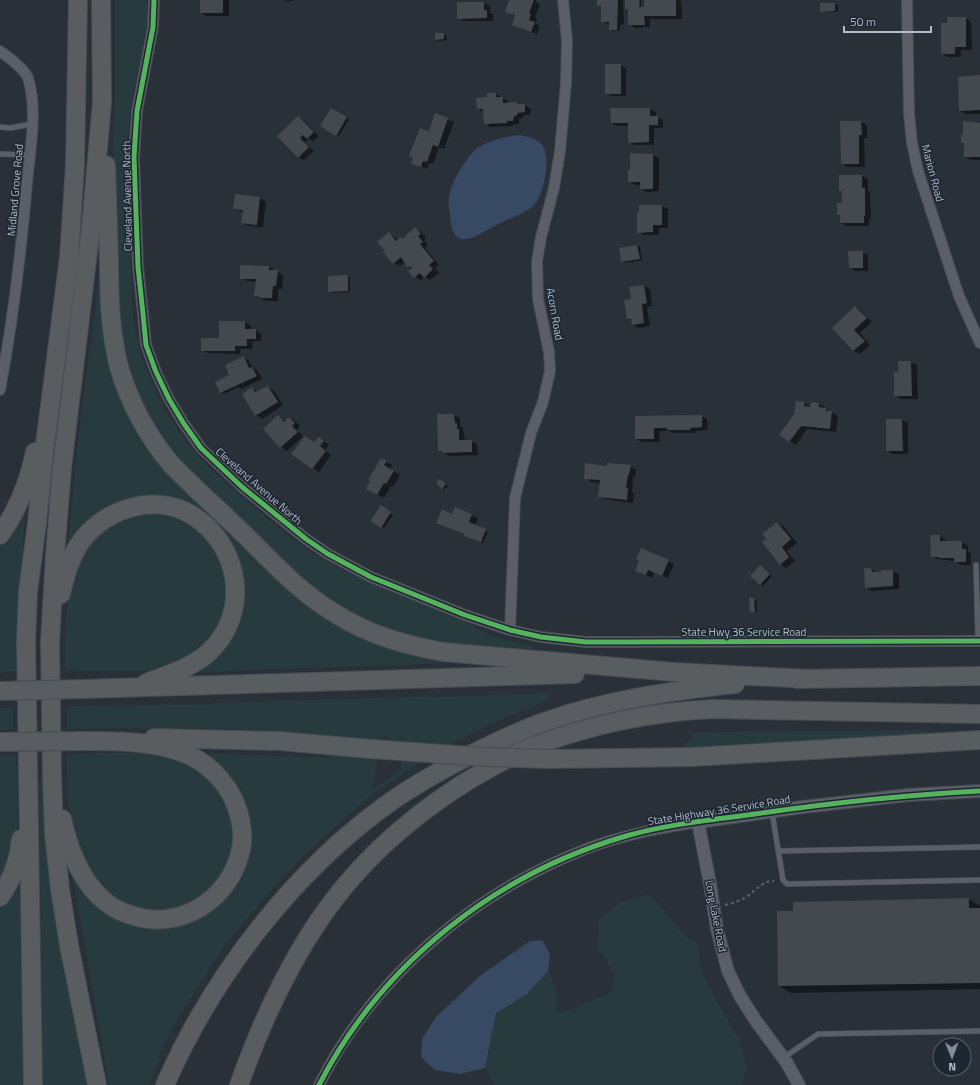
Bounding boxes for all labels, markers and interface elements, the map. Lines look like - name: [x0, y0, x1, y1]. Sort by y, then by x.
- scale bar: [844, 8, 931, 34]
- text: 50 m: [850, 12, 876, 31]
- street label: Cleveland Avenue North: [118, 141, 136, 251]
- street label: Marion Road: [918, 142, 948, 204]
- street label: Midland Grove Road: [3, 143, 27, 237]
- street label: Acorn Road: [543, 287, 568, 342]
- street label: Cleveland Avenue North: [212, 444, 306, 528]
- street label: State Hwy 36 Service Road: [682, 624, 807, 640]
- street label: State Highway 36 Service Road: [647, 791, 792, 829]
- street label: Long Lake Road: [701, 879, 731, 953]
- north arrow: [932, 1037, 972, 1077]
- text: N: [948, 1059, 956, 1075]

